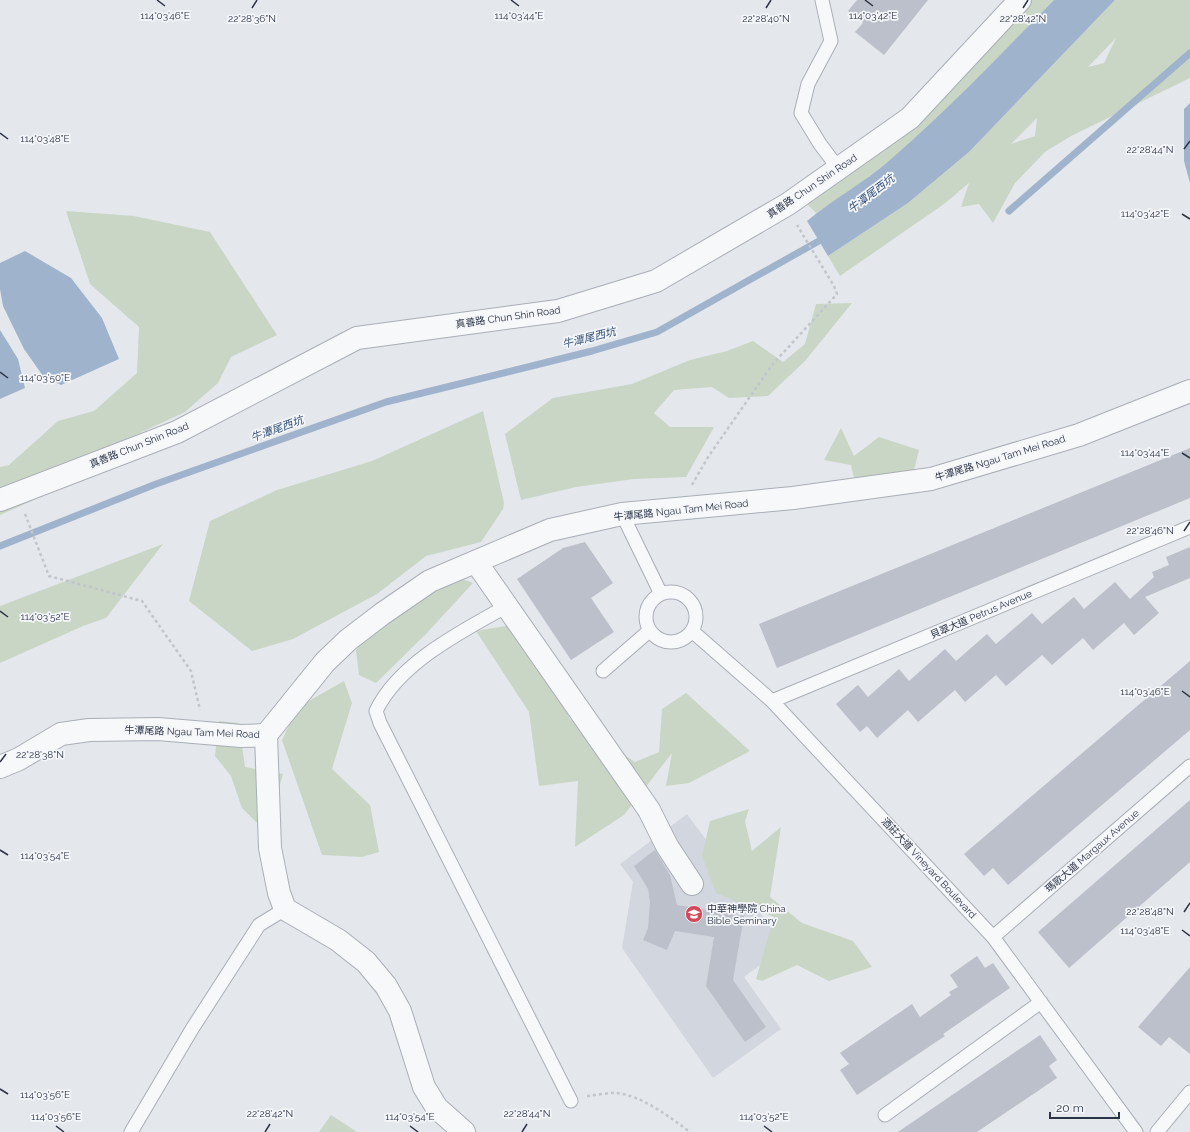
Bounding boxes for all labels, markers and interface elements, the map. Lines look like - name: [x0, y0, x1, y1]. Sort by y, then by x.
- text: 114°03'46"E: [140, 10, 190, 21]
- text: 114°03'44"E: [495, 10, 543, 21]
- text: 114°03'42"E: [849, 10, 897, 21]
- text: 22°28'36"N: [228, 13, 276, 24]
- text: 22°28'40"N: [742, 13, 790, 24]
- text: 22°28'42"N: [1000, 13, 1046, 24]
- text: 114°03'48"E: [20, 133, 70, 144]
- text: 22°28'44"N: [1127, 144, 1173, 155]
- street label: 真善路 Chun Shin Road: [765, 152, 859, 220]
- water label: 牛潭尾西坑: [845, 171, 898, 216]
- text: 114°03'42"E: [1121, 208, 1169, 219]
- street label: 真善路 Chun Shin Road: [455, 304, 561, 330]
- water label: 牛潭尾西坑: [561, 325, 619, 351]
- text: 114°03'50"E: [20, 372, 70, 383]
- water label: 牛潭尾西坑: [249, 413, 307, 445]
- street label: 真善路 Chun Shin Road: [88, 420, 190, 470]
- street label: 牛潭尾路 Ngau Tam Mei Road: [934, 433, 1066, 483]
- text: 114°03'44"E: [1121, 447, 1169, 458]
- street label: 牛潭尾路 Ngau Tam Mei Road: [613, 497, 749, 523]
- text: 22°28'46"N: [1126, 525, 1174, 536]
- street label: 貝翠大道 Petrus Avenue: [928, 588, 1034, 640]
- text: 114°03'52"E: [20, 611, 70, 622]
- text: 114°03'46"E: [1120, 686, 1170, 697]
- street label: 牛潭尾路 Ngau Tam Mei Road: [124, 724, 260, 740]
- text: 22°28'38"N: [16, 749, 64, 760]
- street label: 瑪歌大道 Margaux Avenue: [1043, 807, 1141, 895]
- street label: 酒莊大道 Vineyard Boulevard: [880, 816, 978, 920]
- text: 114°03'54"E: [20, 850, 70, 861]
- place label: 中華神學院 China Bible Seminary: [707, 903, 786, 926]
- school or university icon: 中華神學院 China Bible Seminary: [684, 904, 704, 924]
- text: 22°28'48"N: [1126, 906, 1174, 917]
- text: 114°03'48"E: [1120, 925, 1170, 936]
- text: 114°03'56"E: [20, 1089, 70, 1100]
- scale bar: [1050, 1094, 1119, 1120]
- text: 20 m: [1056, 1101, 1084, 1115]
- text: 22°28'42"N: [247, 1108, 293, 1119]
- text: 22°28'44"N: [504, 1108, 550, 1119]
- text: 114°03'56"E: [31, 1111, 81, 1122]
- text: 114°03'54"E: [385, 1111, 435, 1122]
- text: 114°03'52"E: [739, 1111, 789, 1122]

